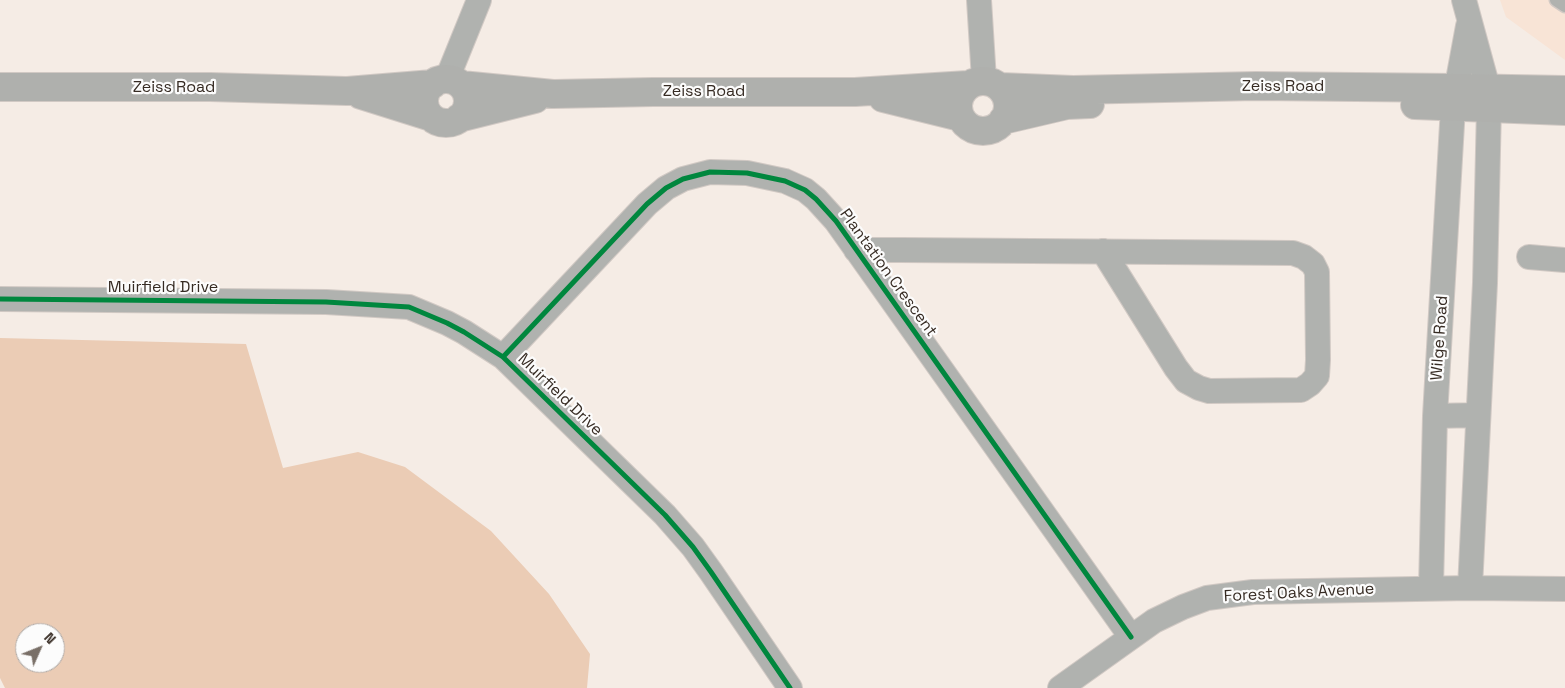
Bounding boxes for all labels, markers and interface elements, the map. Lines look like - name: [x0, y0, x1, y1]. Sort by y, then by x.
- street label: Zeiss Road: [1242, 77, 1324, 97]
- street label: Zeiss Road: [133, 78, 215, 98]
- street label: Zeiss Road: [663, 82, 745, 102]
- street label: Plantation Crescent: [835, 205, 941, 341]
- street label: Muirfield Drive: [108, 278, 218, 298]
- street label: Wilge Road: [1427, 295, 1453, 381]
- street label: Muirfield Drive: [514, 350, 606, 440]
- street label: Forest Oaks Avenue: [1223, 579, 1375, 607]
- north arrow: [15, 623, 65, 673]
- text: N: [40, 629, 60, 648]

